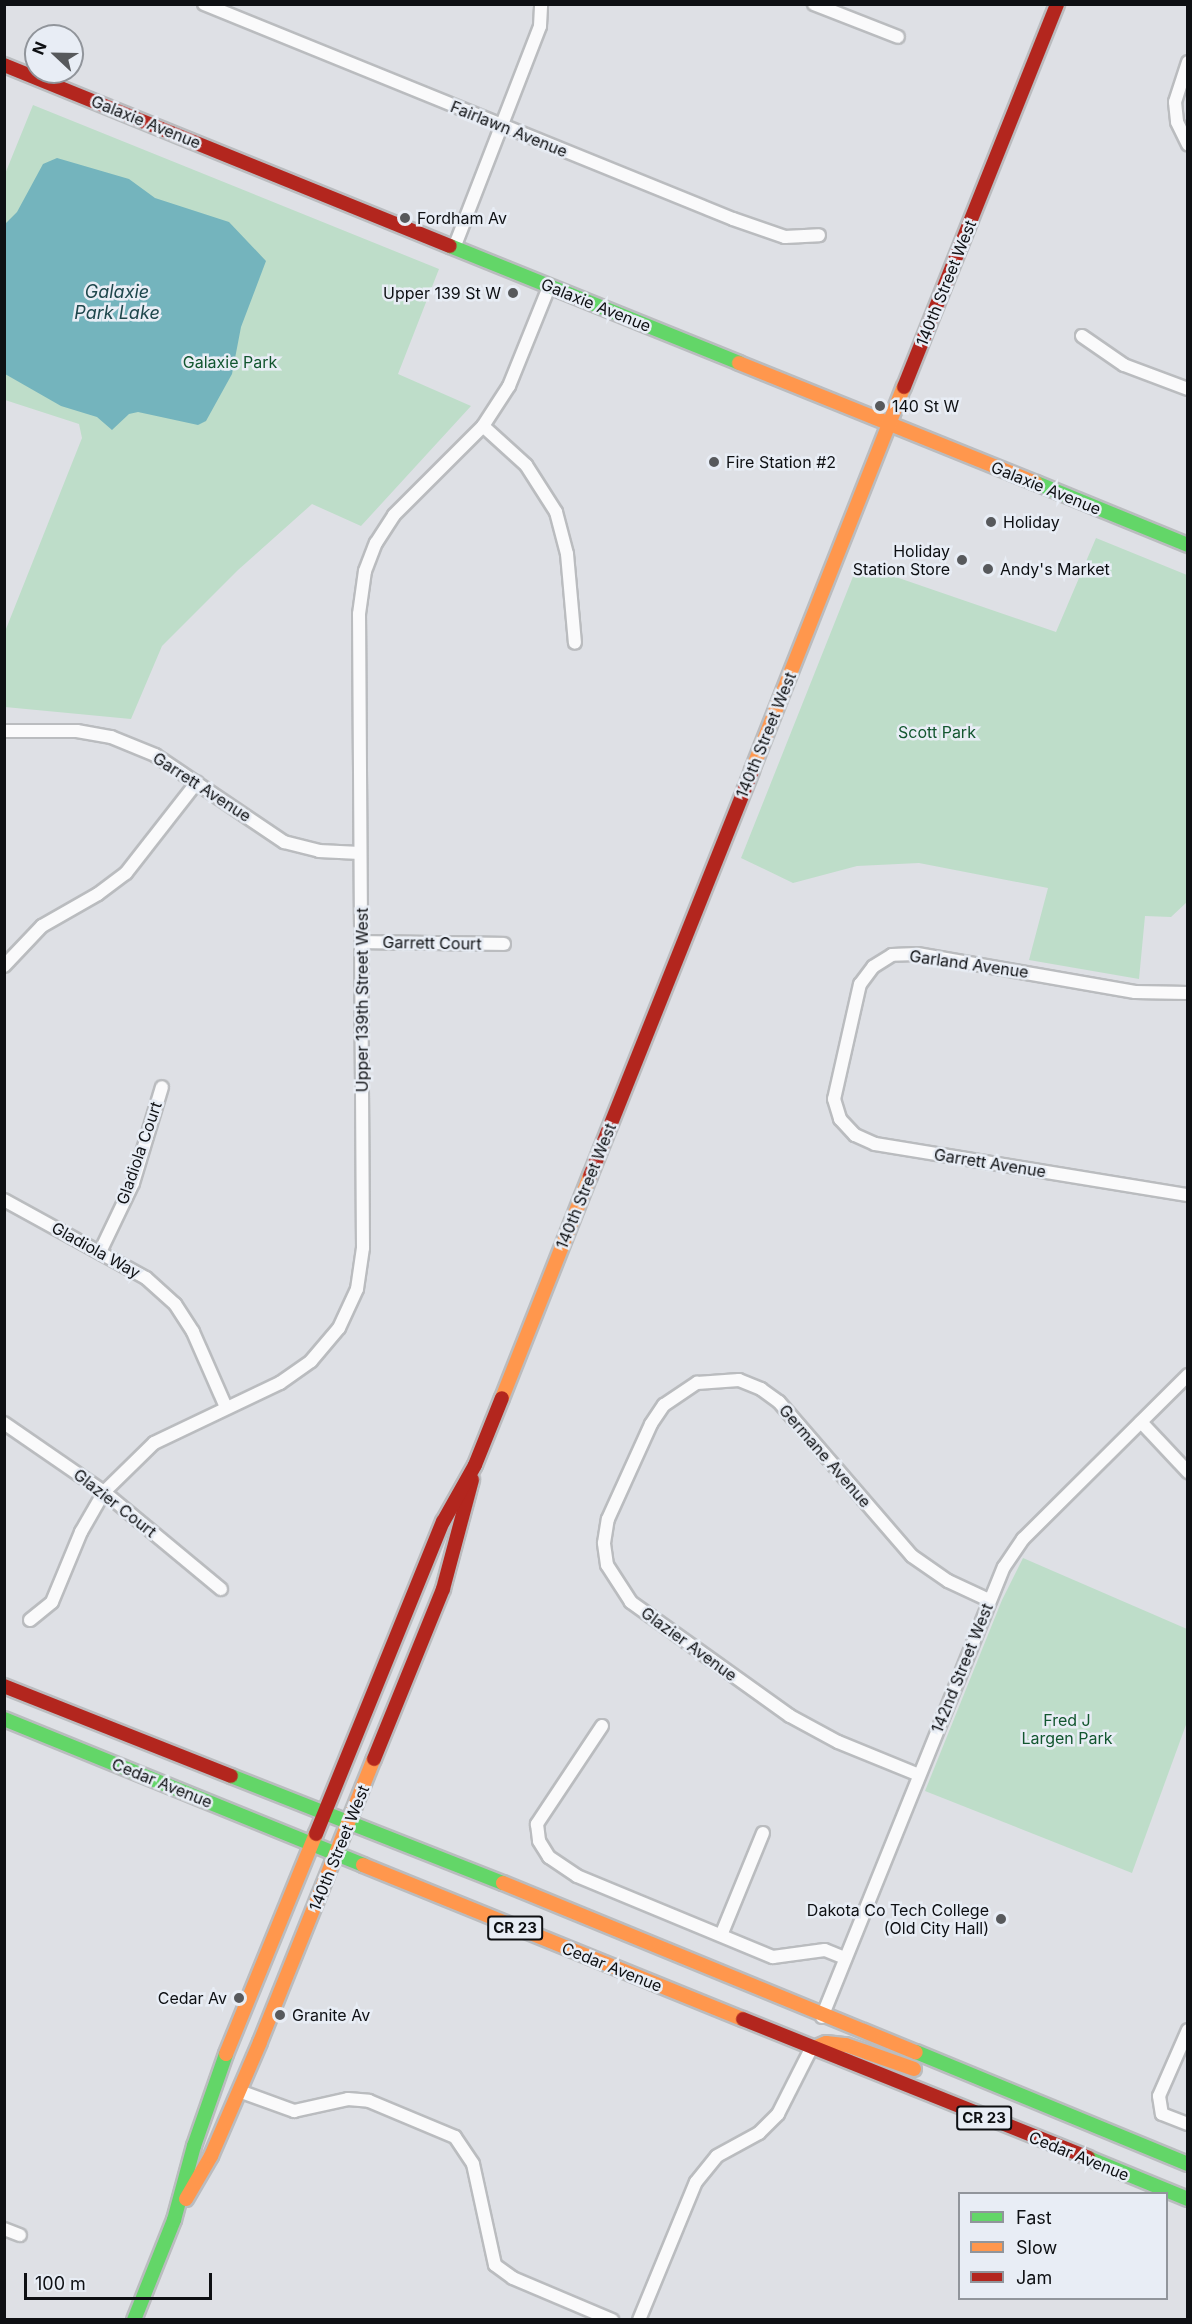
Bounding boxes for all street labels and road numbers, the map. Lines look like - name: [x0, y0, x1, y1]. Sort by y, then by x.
- street label: Galaxie Avenue: [88, 91, 204, 153]
- street label: Fairlawn Avenue: [448, 97, 570, 161]
- street label: 140th Street West: [912, 217, 980, 349]
- street label: Galaxie Avenue: [538, 274, 654, 336]
- street label: Galaxie Avenue: [988, 457, 1104, 519]
- street label: 140th Street West: [732, 669, 800, 801]
- street label: Garrett Avenue: [149, 748, 255, 826]
- street label: Upper 139th Street West: [352, 908, 372, 1092]
- street label: Garrett Court: [382, 933, 482, 953]
- street label: Garland Avenue: [908, 946, 1030, 982]
- street label: Gladiola Court: [112, 1099, 166, 1207]
- street label: 140th Street West: [552, 1120, 620, 1252]
- street label: Garrett Avenue: [933, 1145, 1047, 1181]
- street label: Gladiola Way: [48, 1218, 144, 1282]
- street label: Germane Avenue: [775, 1401, 875, 1511]
- street label: Glazier Court: [70, 1465, 160, 1541]
- street label: 142nd Street West: [927, 1600, 997, 1736]
- street label: Glazier Avenue: [637, 1603, 741, 1685]
- street label: Cedar Avenue: [109, 1754, 215, 1812]
- street label: 140th Street West: [305, 1782, 373, 1914]
- road number: CR 23: [486, 1916, 544, 1940]
- street label: Cedar Avenue: [559, 1938, 665, 1996]
- road number: CR 23: [956, 2106, 1012, 2130]
- street label: Cedar Avenue: [1026, 2127, 1132, 2185]

